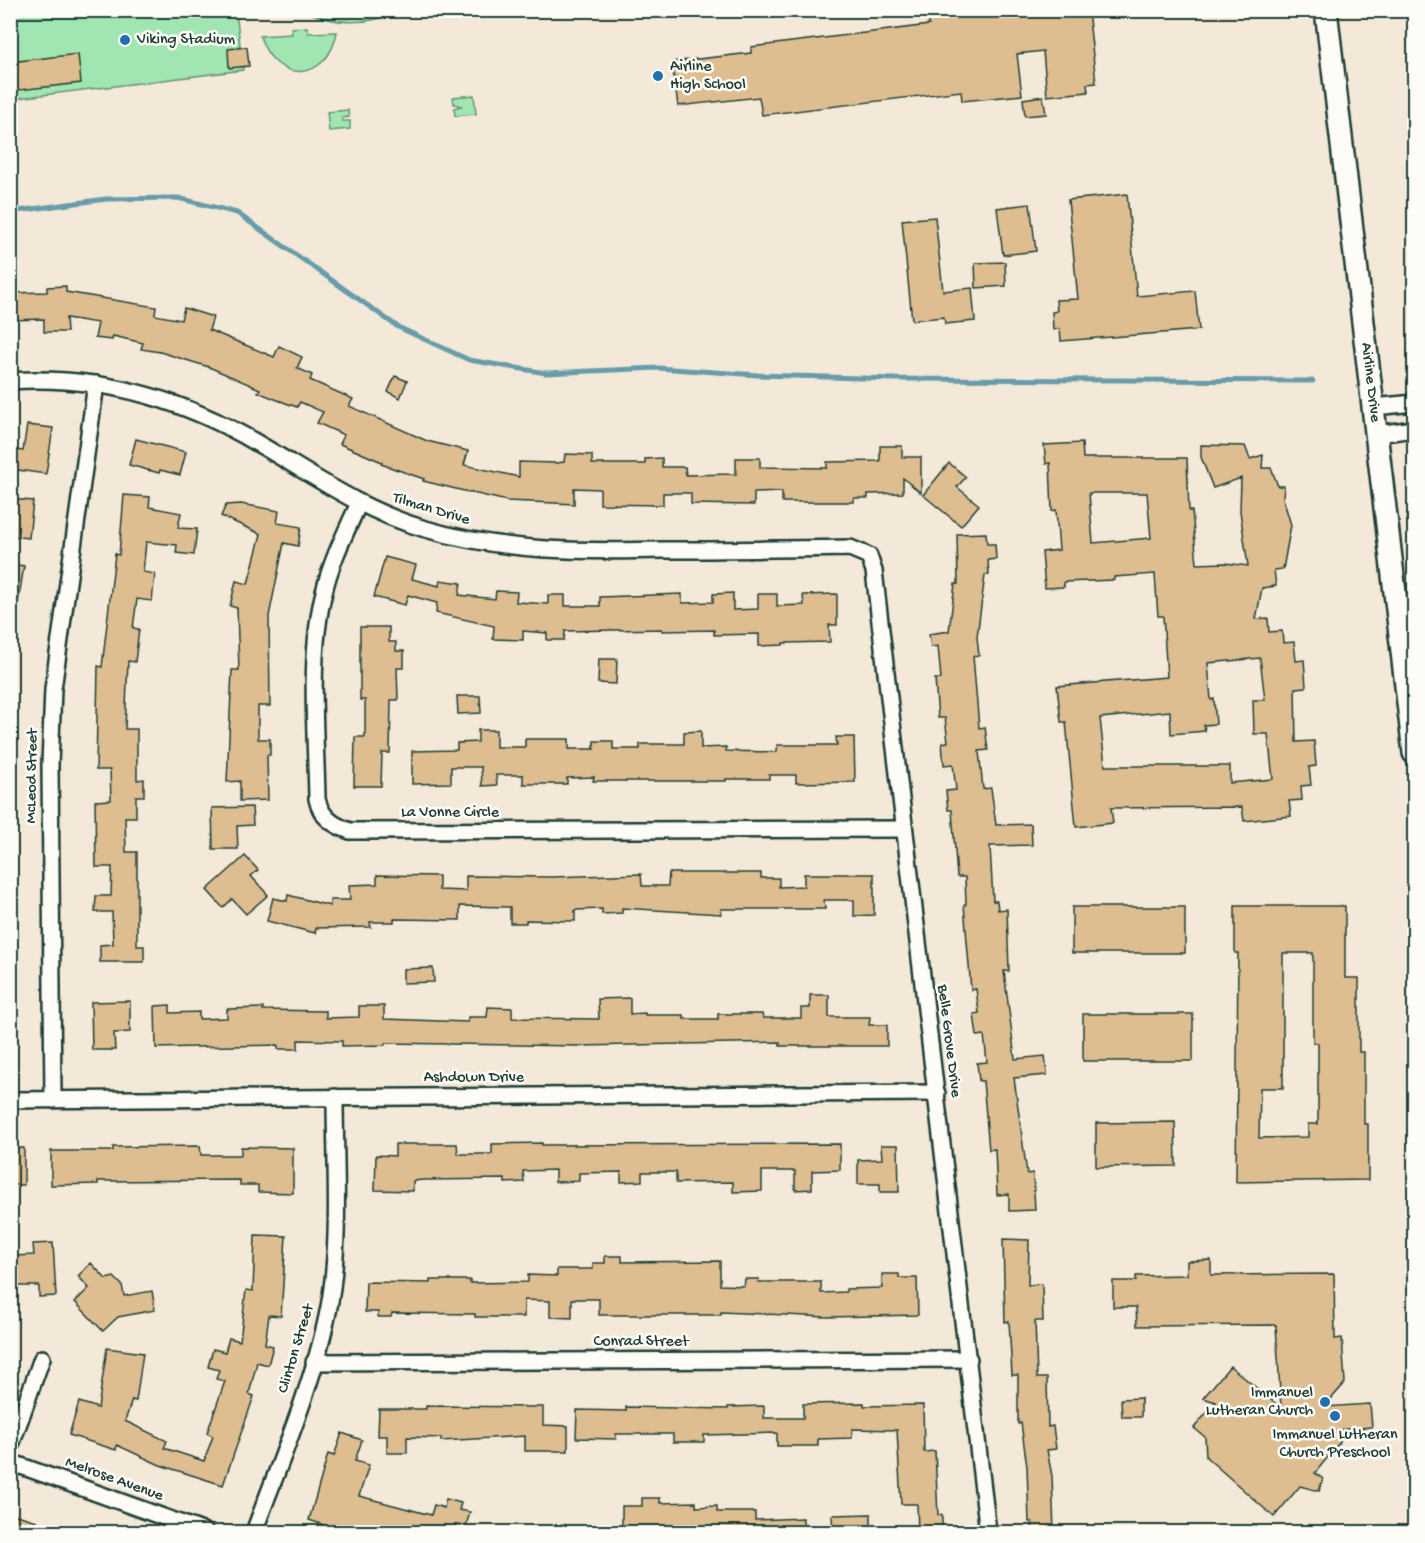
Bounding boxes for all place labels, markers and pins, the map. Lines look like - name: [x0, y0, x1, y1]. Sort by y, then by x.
- place label: Viking Stadium: [136, 31, 236, 50]
- marker: Viking Stadium: [118, 33, 132, 47]
- place label: Airline High School: [670, 58, 746, 95]
- marker: Airline High School: [651, 69, 665, 83]
- place label: Immanuel Lutheran Church: [1206, 1384, 1313, 1421]
- marker: Immanuel Lutheran Church: [1318, 1395, 1332, 1409]
- marker: Immanuel Lutheran Church Preschool: [1328, 1409, 1342, 1423]
- place label: Immanuel Lutheran Church Preschool: [1272, 1426, 1398, 1463]

